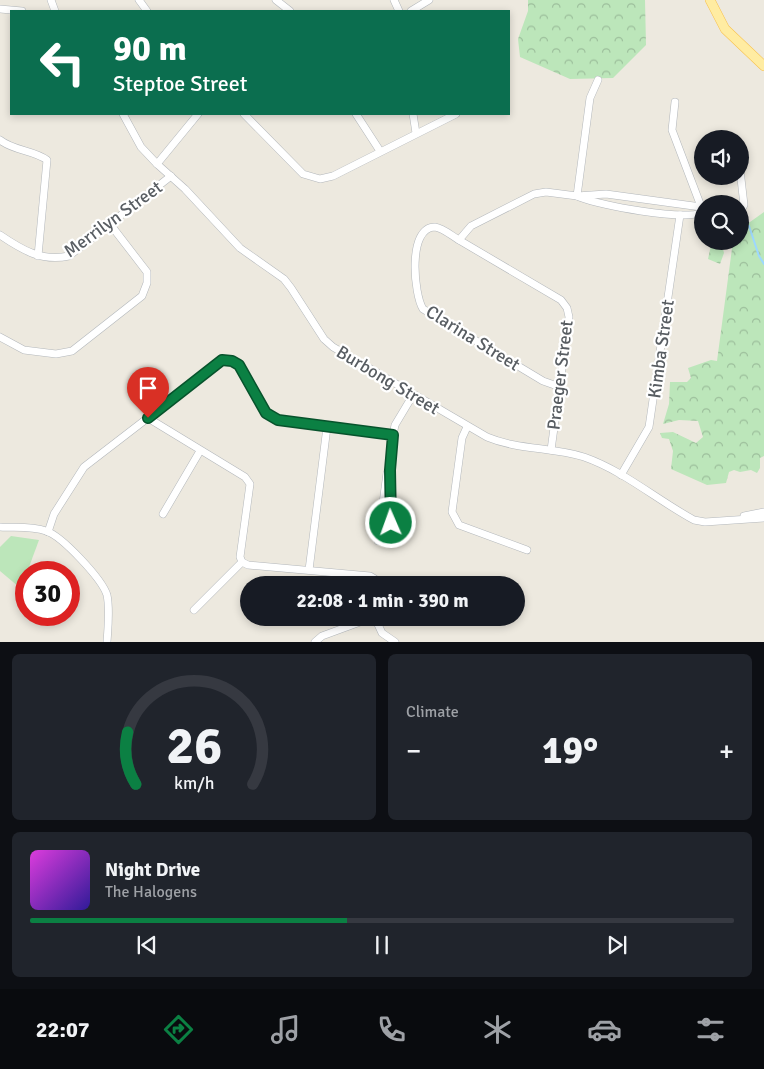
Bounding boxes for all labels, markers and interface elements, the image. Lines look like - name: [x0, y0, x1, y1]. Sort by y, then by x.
- text: 90 m: [113, 27, 187, 70]
- icon: left: [30, 30, 95, 95]
- text: Steptoe Street: [113, 70, 248, 97]
- map controls: [694, 130, 749, 250]
- button: sound: [694, 130, 749, 185]
- street label: Merrilyn Street: [60, 176, 166, 262]
- button: search: [694, 195, 749, 250]
- street label: Kimba Street: [643, 298, 679, 400]
- street label: Clarina Street: [422, 300, 524, 376]
- street label: Praeger Street: [542, 319, 578, 431]
- street label: Burbong Street: [332, 341, 444, 419]
- pin: [127, 367, 169, 418]
- icon: arrive: [134, 374, 162, 402]
- position arrow: [364, 496, 416, 548]
- speed limit sign: 30: [15, 561, 80, 626]
- text: 22:08 · 1 min · 390 m: [296, 589, 469, 613]
- text: Climate: [406, 702, 459, 722]
- text: 26: [166, 714, 222, 778]
- text: 19°: [542, 727, 598, 774]
- text: −: [406, 734, 421, 768]
- text: +: [719, 734, 734, 768]
- text: km/h: [174, 772, 214, 794]
- text: Night Drive: [105, 858, 200, 882]
- text: The Halogens: [105, 882, 197, 902]
- icon: previous: [133, 931, 161, 959]
- icon: pause: [368, 931, 396, 959]
- icon: next: [603, 931, 631, 959]
- icon: directions: [161, 1012, 196, 1047]
- icon: music: [268, 1012, 303, 1047]
- icon: phone: [374, 1012, 409, 1047]
- icon: climate: [480, 1012, 515, 1047]
- icon: car: [587, 1012, 622, 1047]
- icon: filters: [693, 1012, 728, 1047]
- text: 22:07: [36, 1016, 90, 1043]

